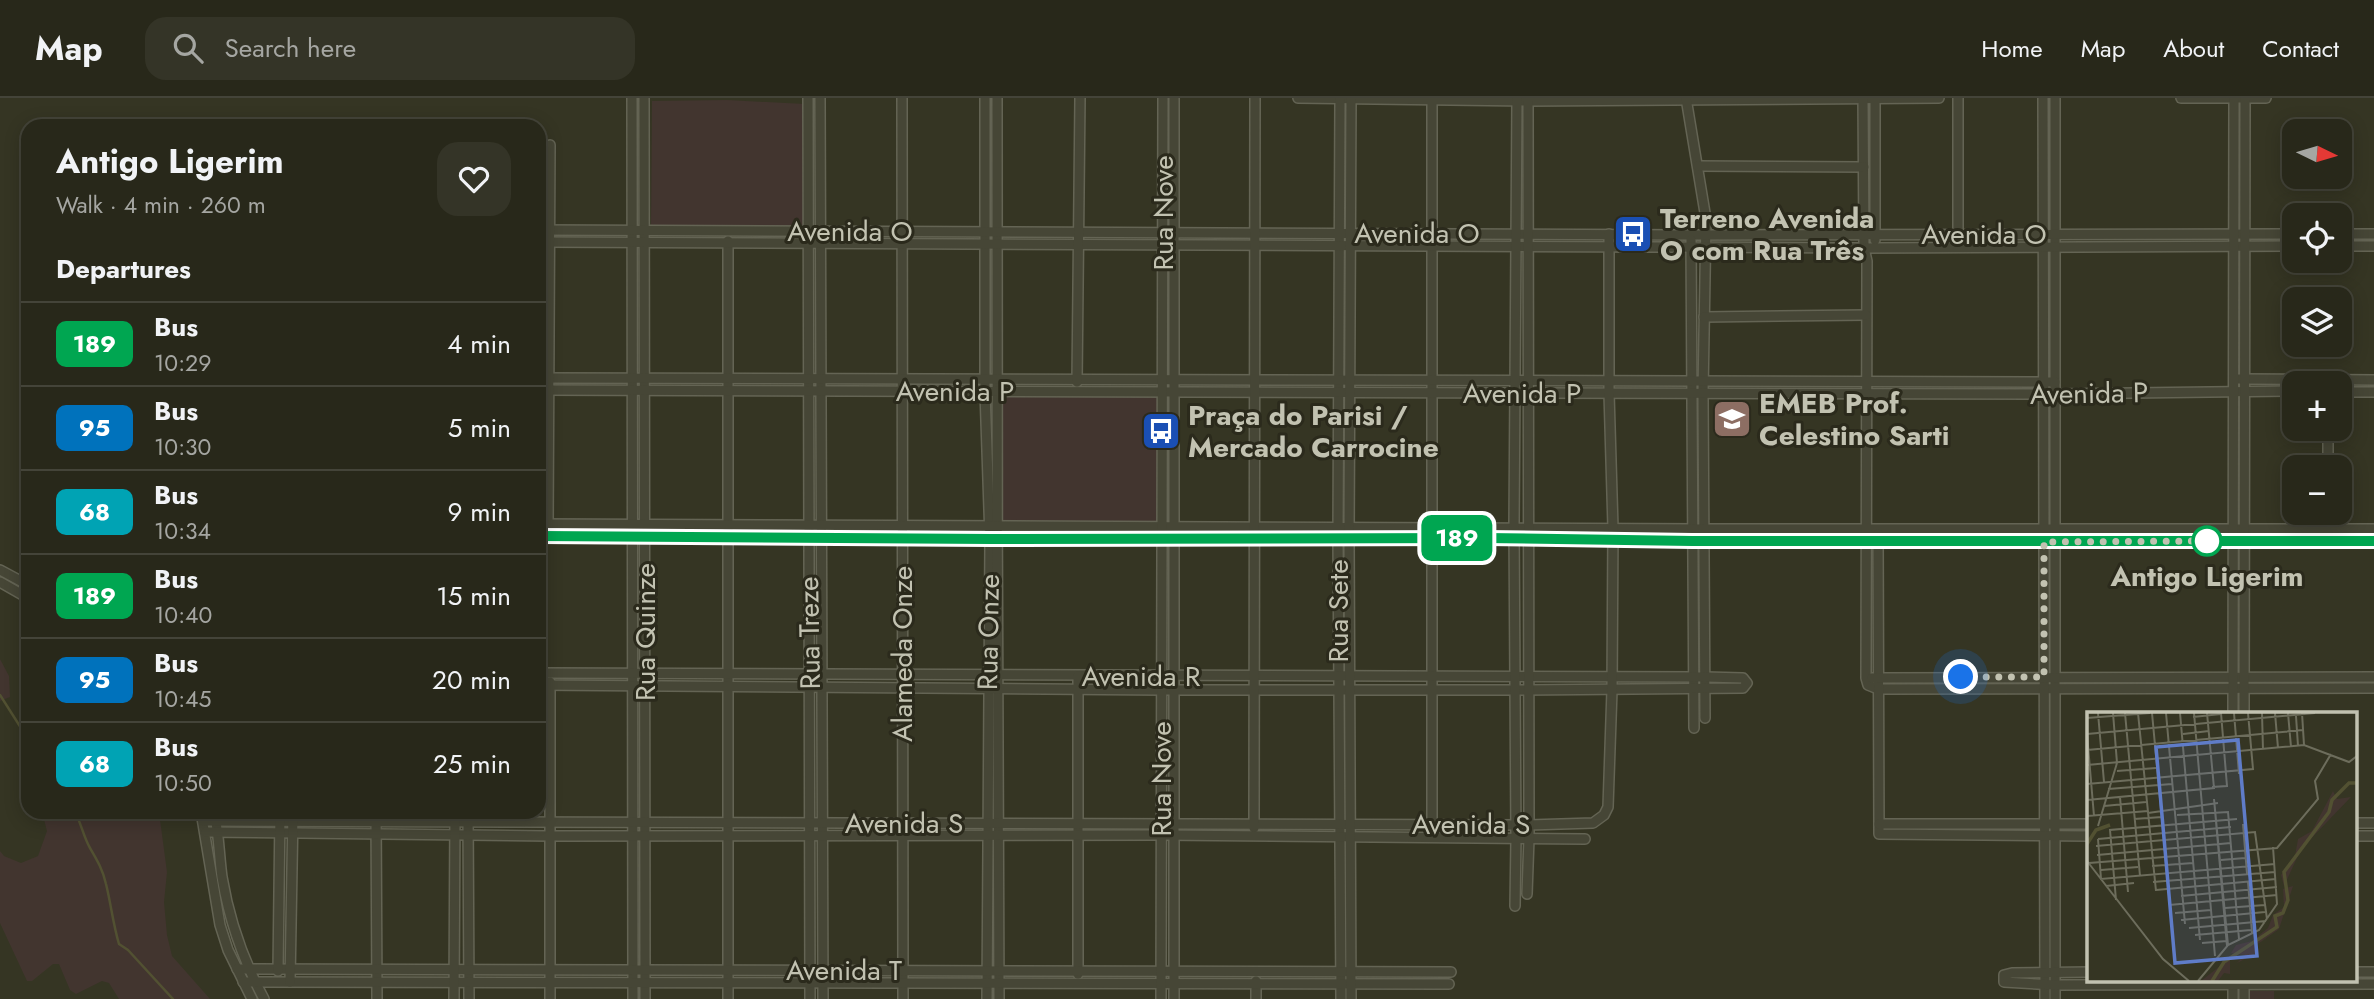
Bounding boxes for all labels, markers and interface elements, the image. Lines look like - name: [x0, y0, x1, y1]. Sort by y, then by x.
- search box: [145, 17, 635, 80]
- text: Map: [35, 25, 103, 72]
- icon: search: [169, 29, 207, 67]
- text: Search here: [225, 29, 356, 67]
- text: Home: [1981, 31, 2043, 66]
- text: Map: [2081, 31, 2125, 66]
- text: About: [2163, 31, 2224, 66]
- text: Contact: [2262, 31, 2339, 66]
- north arrow: [2282, 119, 2352, 189]
- map controls: [2282, 119, 2352, 525]
- text: Antigo Ligerim: [56, 138, 284, 185]
- button: heart: [437, 142, 511, 216]
- street label: Rua Nove: [1143, 155, 1184, 271]
- text: Walk · 4 min · 260 m: [56, 188, 266, 222]
- place label: Terreno Avenida O com Rua Três: [1660, 198, 1874, 271]
- button: locate: [2282, 203, 2352, 273]
- street label: Avenida O: [787, 211, 913, 252]
- street label: Avenida O: [1354, 213, 1480, 254]
- bus stop icon: Terreno Avenida O com Rua Três: [1612, 213, 1654, 255]
- street label: Avenida O: [1921, 214, 2047, 255]
- text: Departures: [56, 250, 191, 288]
- button: layers: [2282, 287, 2352, 357]
- text: Bus: [154, 308, 198, 346]
- text: 4 min: [447, 325, 511, 363]
- text: 189: [73, 326, 116, 361]
- text: 10:29: [154, 346, 211, 380]
- street label: Avenida P: [896, 371, 1014, 412]
- button: +: [2282, 371, 2352, 441]
- street label: Avenida P: [2029, 372, 2149, 415]
- street label: Avenida P: [1463, 373, 1581, 414]
- place label: EMEB Prof. Celestino Sarti: [1759, 383, 1949, 456]
- text: Bus: [154, 392, 198, 430]
- place label: Praça do Parisi / Mercado Carrocine: [1188, 395, 1439, 468]
- school or university icon: EMEB Prof. Celestino Sarti: [1711, 398, 1753, 440]
- text: 5 min: [448, 409, 511, 447]
- text: 95: [79, 410, 110, 445]
- bus stop icon: Praça do Parisi / Mercado Carrocine: [1140, 410, 1182, 452]
- text: 10:30: [154, 430, 211, 464]
- button: −: [2282, 455, 2352, 525]
- text: Bus: [154, 476, 198, 514]
- text: 9 min: [448, 493, 511, 531]
- text: 68: [79, 494, 110, 529]
- text: 10:34: [154, 514, 211, 548]
- line badge: 189: [1417, 515, 1497, 561]
- text: 189: [1435, 520, 1479, 555]
- marker: Antigo Ligerim: [2192, 526, 2222, 556]
- place label: Antigo Ligerim: [2109, 556, 2304, 597]
- street label: Rua Sete: [1318, 559, 1359, 663]
- text: Bus: [154, 560, 198, 598]
- street label: Rua Quinze: [625, 563, 666, 701]
- street label: Alameda Onze: [882, 566, 923, 742]
- street label: Rua Onze: [967, 574, 1010, 690]
- street label: Rua Treze: [788, 576, 831, 690]
- text: 15 min: [436, 577, 511, 615]
- text: 189: [73, 578, 116, 613]
- text: 10:40: [154, 598, 212, 632]
- text: Bus: [154, 644, 198, 682]
- street label: Avenida R: [1082, 656, 1201, 697]
- your location: [1943, 659, 1978, 694]
- text: 20 min: [432, 661, 511, 699]
- text: 95: [79, 662, 110, 697]
- text: 10:45: [154, 682, 211, 716]
- inset map: [2087, 712, 2356, 982]
- street label: Rua Nove: [1141, 721, 1182, 837]
- text: Bus: [154, 728, 198, 766]
- text: 25 min: [433, 745, 511, 783]
- text: 68: [79, 746, 110, 781]
- text: 10:50: [154, 766, 212, 800]
- street label: Avenida S: [845, 803, 963, 844]
- street label: Avenida S: [1412, 804, 1530, 845]
- street label: Avenida T: [786, 950, 902, 991]

